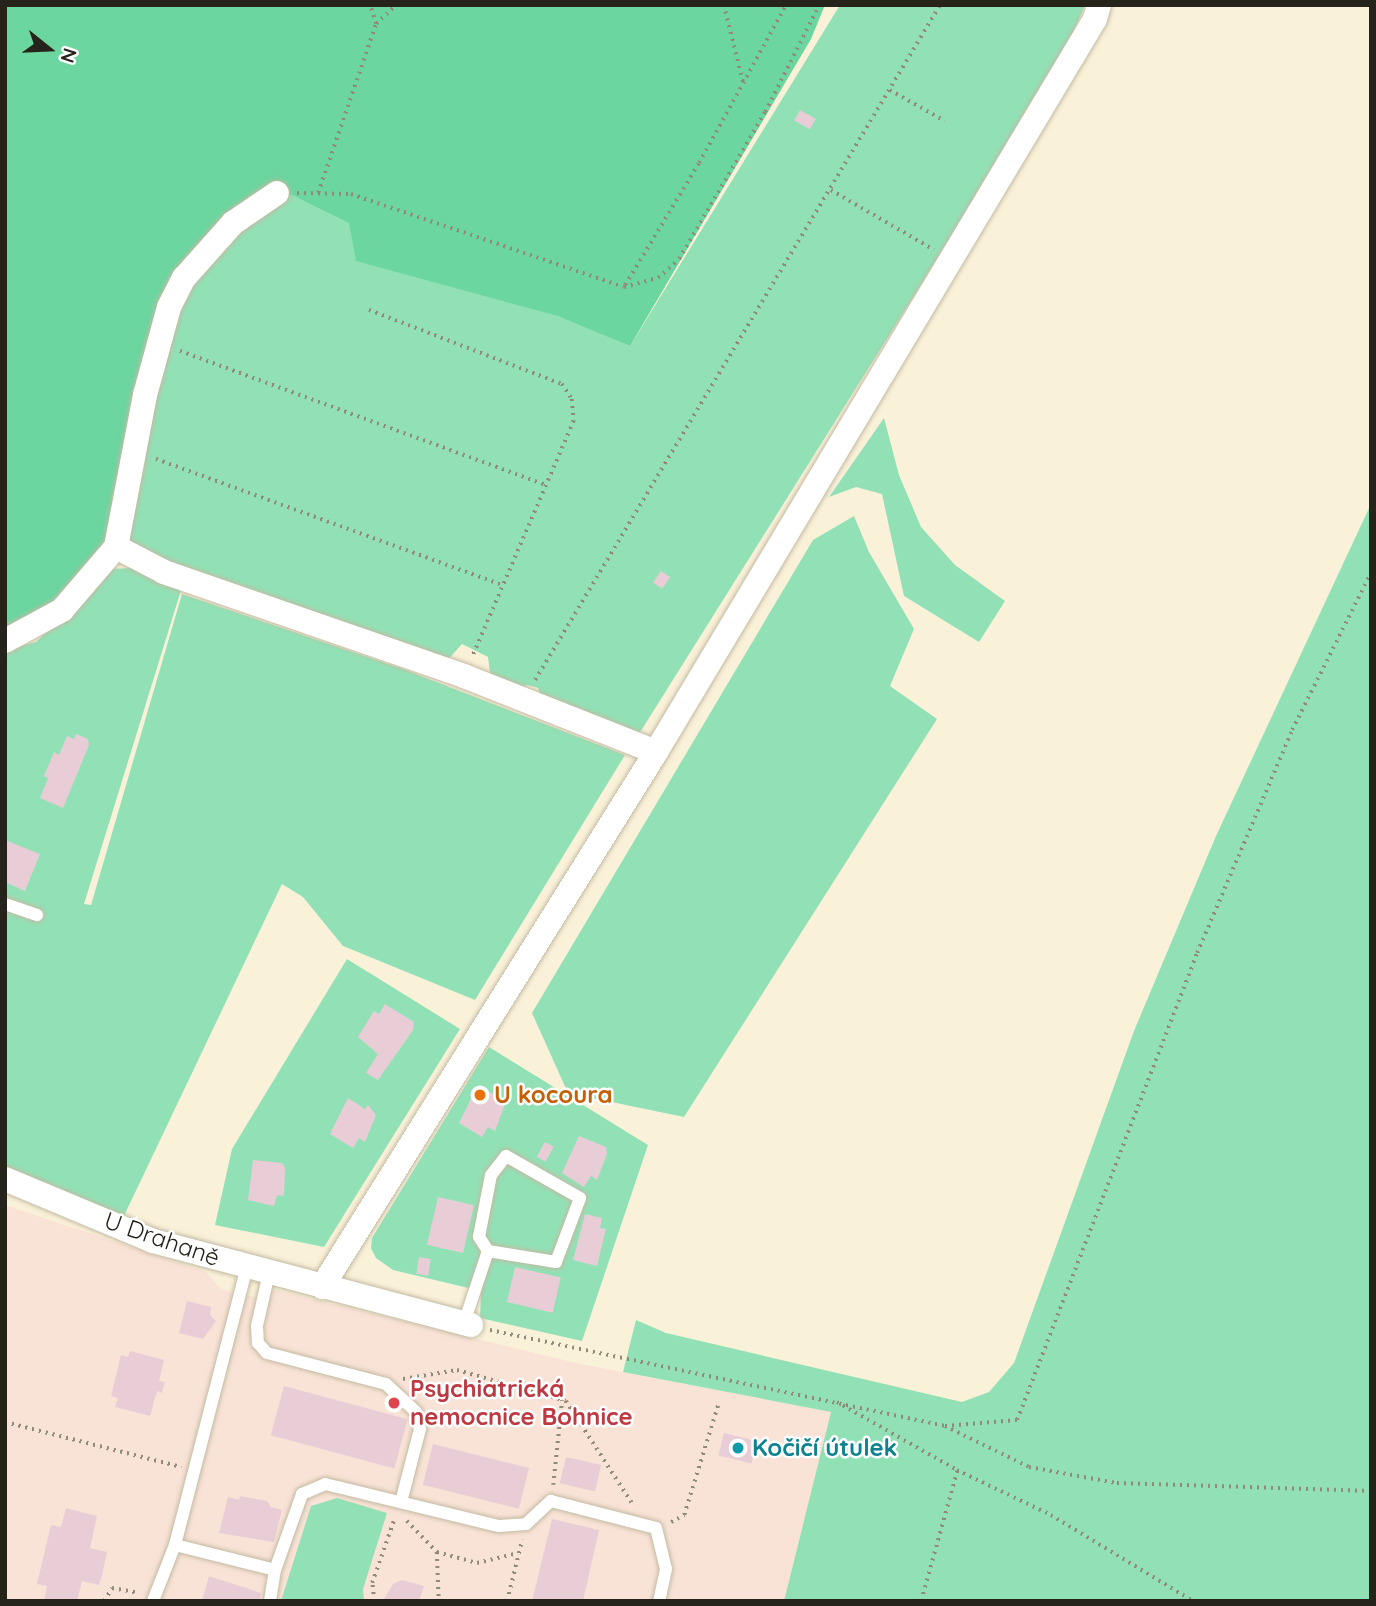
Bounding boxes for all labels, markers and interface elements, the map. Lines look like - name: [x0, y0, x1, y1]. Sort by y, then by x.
- north arrow: [14, 14, 84, 84]
- text: N: [55, 45, 83, 66]
- place label: U kocoura: [494, 1081, 612, 1109]
- marker: U kocoura: [472, 1087, 488, 1103]
- street label: U Drahaně: [101, 1206, 223, 1272]
- place label: Psychiatrická nemocnice Bohnice: [410, 1375, 633, 1431]
- marker: Psychiatrická nemocnice Bohnice: [384, 1393, 404, 1413]
- place label: Kočičí útulek: [752, 1434, 897, 1462]
- marker: Kočičí útulek: [730, 1440, 746, 1456]

